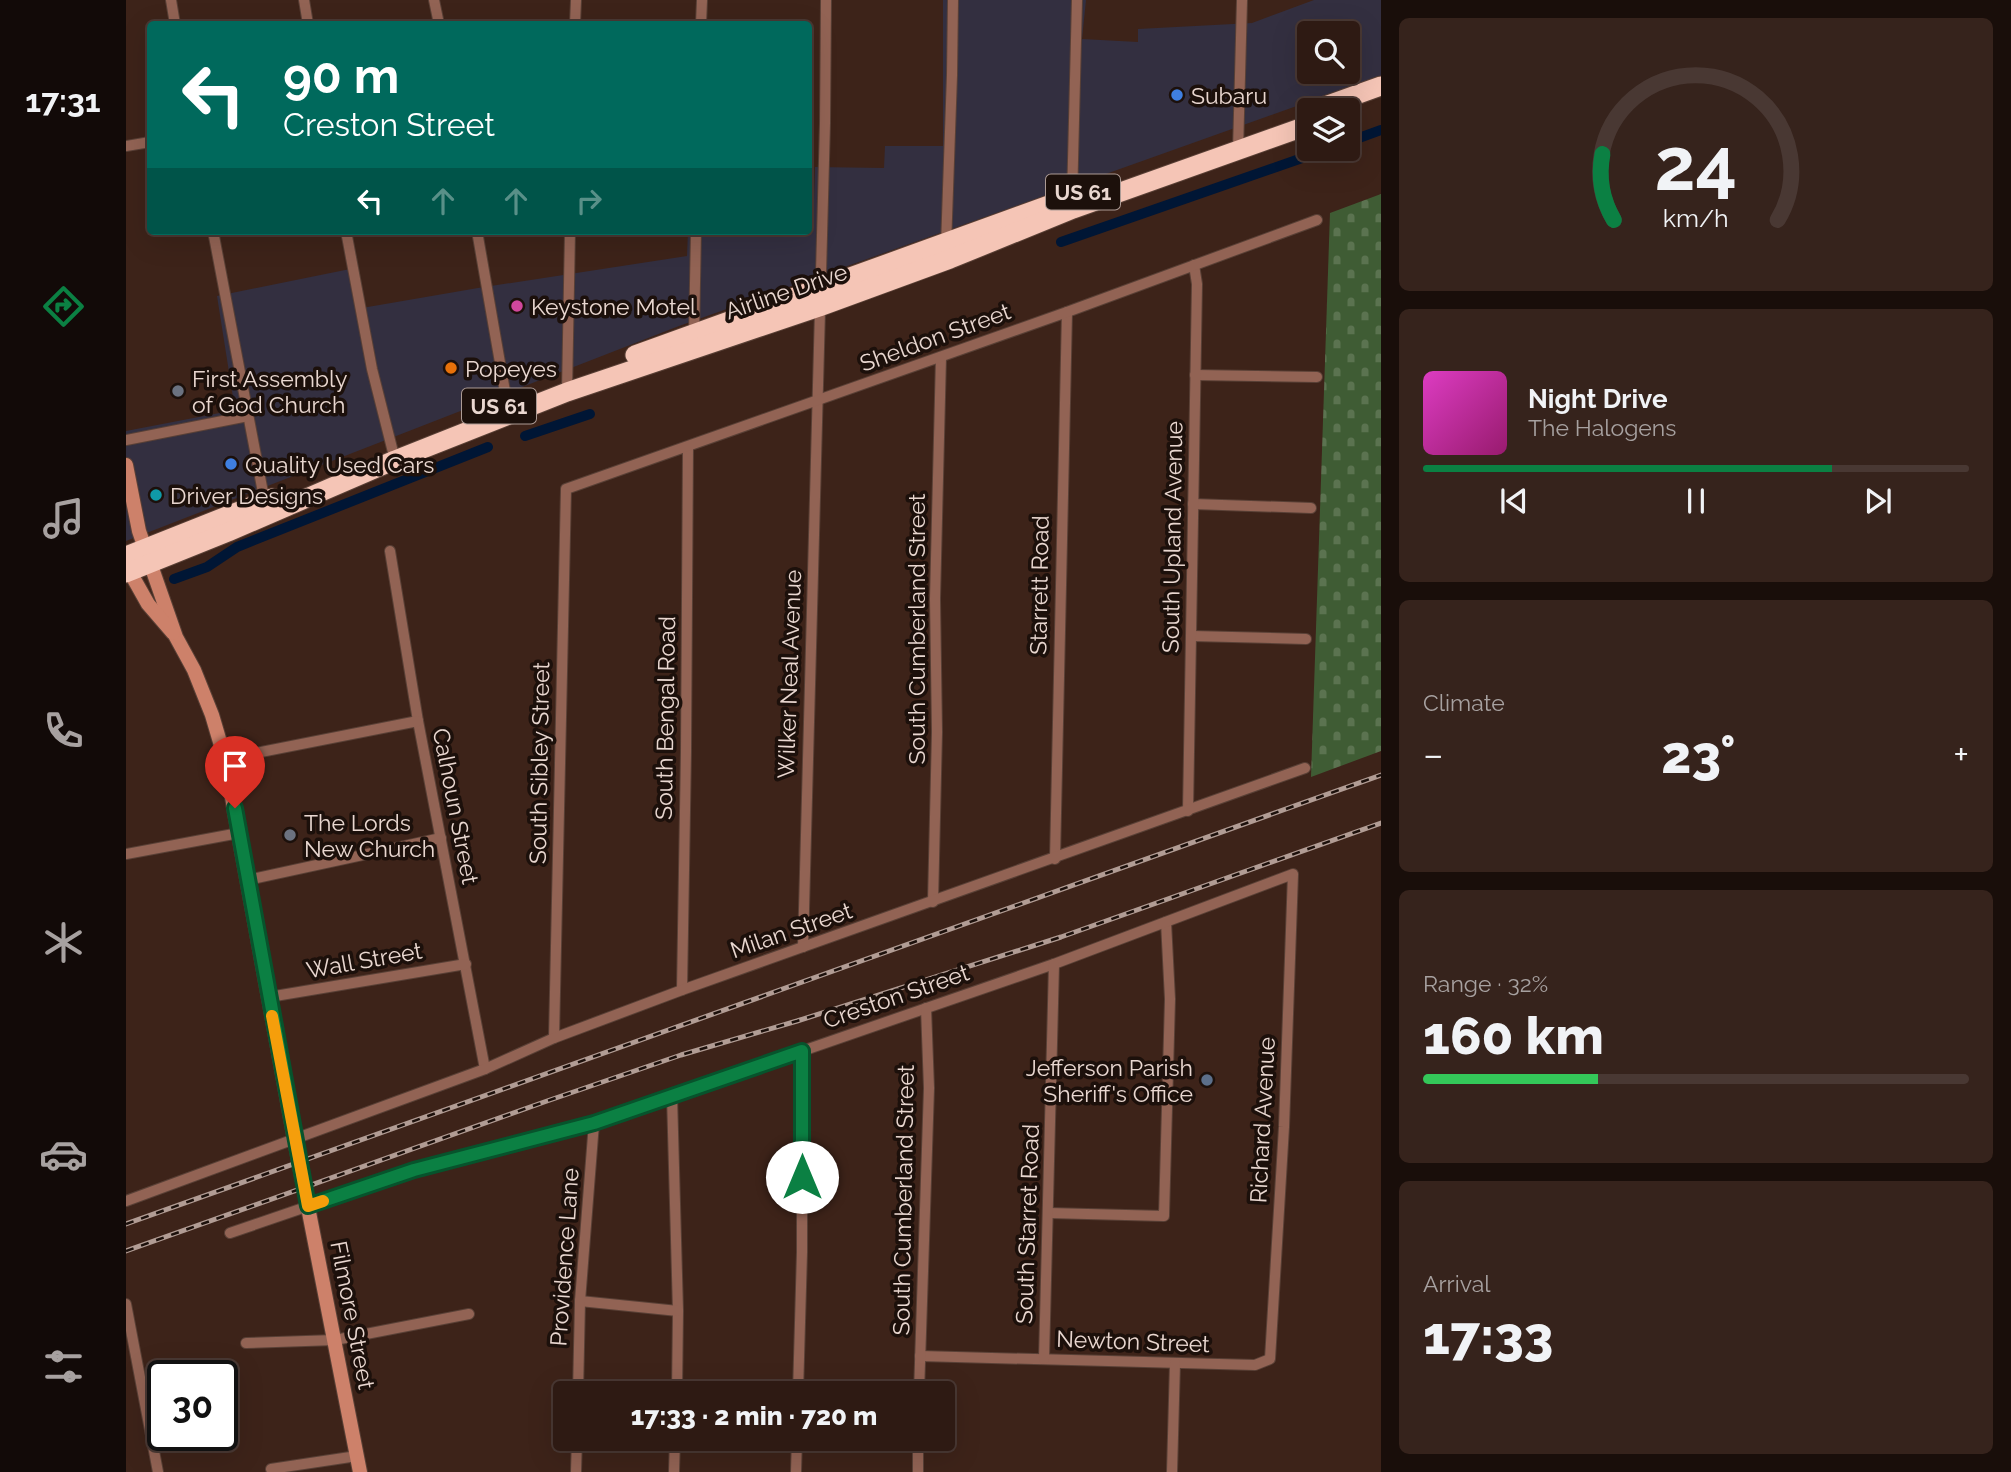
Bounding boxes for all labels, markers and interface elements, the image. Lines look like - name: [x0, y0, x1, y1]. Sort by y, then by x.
- map controls: [1297, 21, 1360, 161]
- button: search: [1297, 21, 1360, 84]
- text: 90 m: [283, 47, 399, 104]
- icon: left: [168, 49, 259, 140]
- text: 17:31: [25, 82, 101, 119]
- place label: Subaru: [1191, 82, 1267, 109]
- marker: Subaru: [1169, 87, 1185, 103]
- button: layers: [1297, 98, 1360, 161]
- text: Creston Street: [283, 106, 495, 143]
- text: 24: [1655, 123, 1737, 208]
- road number: US 61: [1046, 174, 1120, 210]
- icon: left: [351, 182, 389, 220]
- icon: ahead: [424, 182, 462, 220]
- icon: ahead: [497, 182, 535, 220]
- icon: right: [570, 182, 608, 220]
- text: km/h: [1663, 203, 1729, 233]
- street label: Airline Drive: [721, 257, 851, 325]
- icon: directions: [39, 282, 88, 331]
- place label: Keystone Motel: [531, 293, 697, 320]
- street label: Sheldon Street: [856, 297, 1014, 377]
- marker: Keystone Motel: [509, 298, 525, 314]
- place label: Popeyes: [465, 355, 557, 382]
- marker: Popeyes: [443, 360, 459, 376]
- place label: First Assembly of God Church: [192, 365, 347, 418]
- marker: First Assembly of God Church: [170, 383, 186, 399]
- text: Night Drive: [1528, 384, 1667, 414]
- road number: US 61: [462, 388, 536, 424]
- text: The Halogens: [1528, 414, 1676, 441]
- street label: South Upland Avenue: [1156, 421, 1188, 653]
- place label: Quality Used Cars: [245, 451, 434, 478]
- marker: Quality Used Cars: [223, 456, 239, 472]
- place label: Driver Designs: [170, 482, 323, 509]
- icon: previous: [1495, 482, 1533, 520]
- icon: pause: [1677, 482, 1715, 520]
- icon: next: [1859, 482, 1897, 520]
- marker: Driver Designs: [148, 487, 164, 503]
- street label: South Cumberland Street: [903, 493, 930, 764]
- icon: music: [39, 494, 88, 543]
- street label: Starrett Road: [1024, 515, 1054, 655]
- street label: Wilker Neal Avenue: [772, 569, 806, 779]
- street label: South Bengal Road: [650, 616, 680, 820]
- street label: South Sibley Street: [524, 661, 554, 864]
- text: Climate: [1423, 689, 1505, 716]
- icon: phone: [39, 706, 88, 755]
- text: 23°: [1661, 724, 1735, 785]
- street label: Calhoun Street: [428, 726, 484, 887]
- text: −: [1423, 732, 1443, 777]
- text: +: [1953, 732, 1969, 777]
- pin: [205, 736, 265, 808]
- icon: arrive: [216, 747, 254, 785]
- place label: The Lords New Church: [304, 809, 435, 862]
- marker: The Lords New Church: [282, 827, 298, 843]
- street label: Milan Street: [727, 896, 856, 963]
- icon: climate: [39, 918, 88, 967]
- street label: Wall Street: [304, 937, 424, 983]
- street label: Creston Street: [820, 958, 973, 1034]
- text: Range · 32%: [1423, 970, 1548, 997]
- text: 160 km: [1423, 1005, 1604, 1066]
- street label: Richard Avenue: [1244, 1036, 1280, 1204]
- place label: Jefferson Parish Sheriff's Office: [1026, 1054, 1193, 1107]
- street label: South Cumberland Street: [887, 1064, 919, 1336]
- marker: Jefferson Parish Sheriff's Office: [1199, 1072, 1215, 1088]
- street label: South Starret Road: [1010, 1123, 1044, 1325]
- icon: car: [39, 1130, 88, 1179]
- position arrow: [765, 1140, 839, 1214]
- street label: Providence Lane: [544, 1167, 584, 1347]
- street label: Filmore Street: [325, 1239, 381, 1392]
- text: Arrival: [1423, 1270, 1490, 1297]
- text: 17:33: [1423, 1305, 1553, 1366]
- street label: Newton Street: [1056, 1325, 1211, 1357]
- icon: filters: [39, 1342, 88, 1391]
- speed limit sign: 30: [147, 1360, 238, 1451]
- text: 17:33 · 2 min · 720 m: [631, 1401, 877, 1431]

